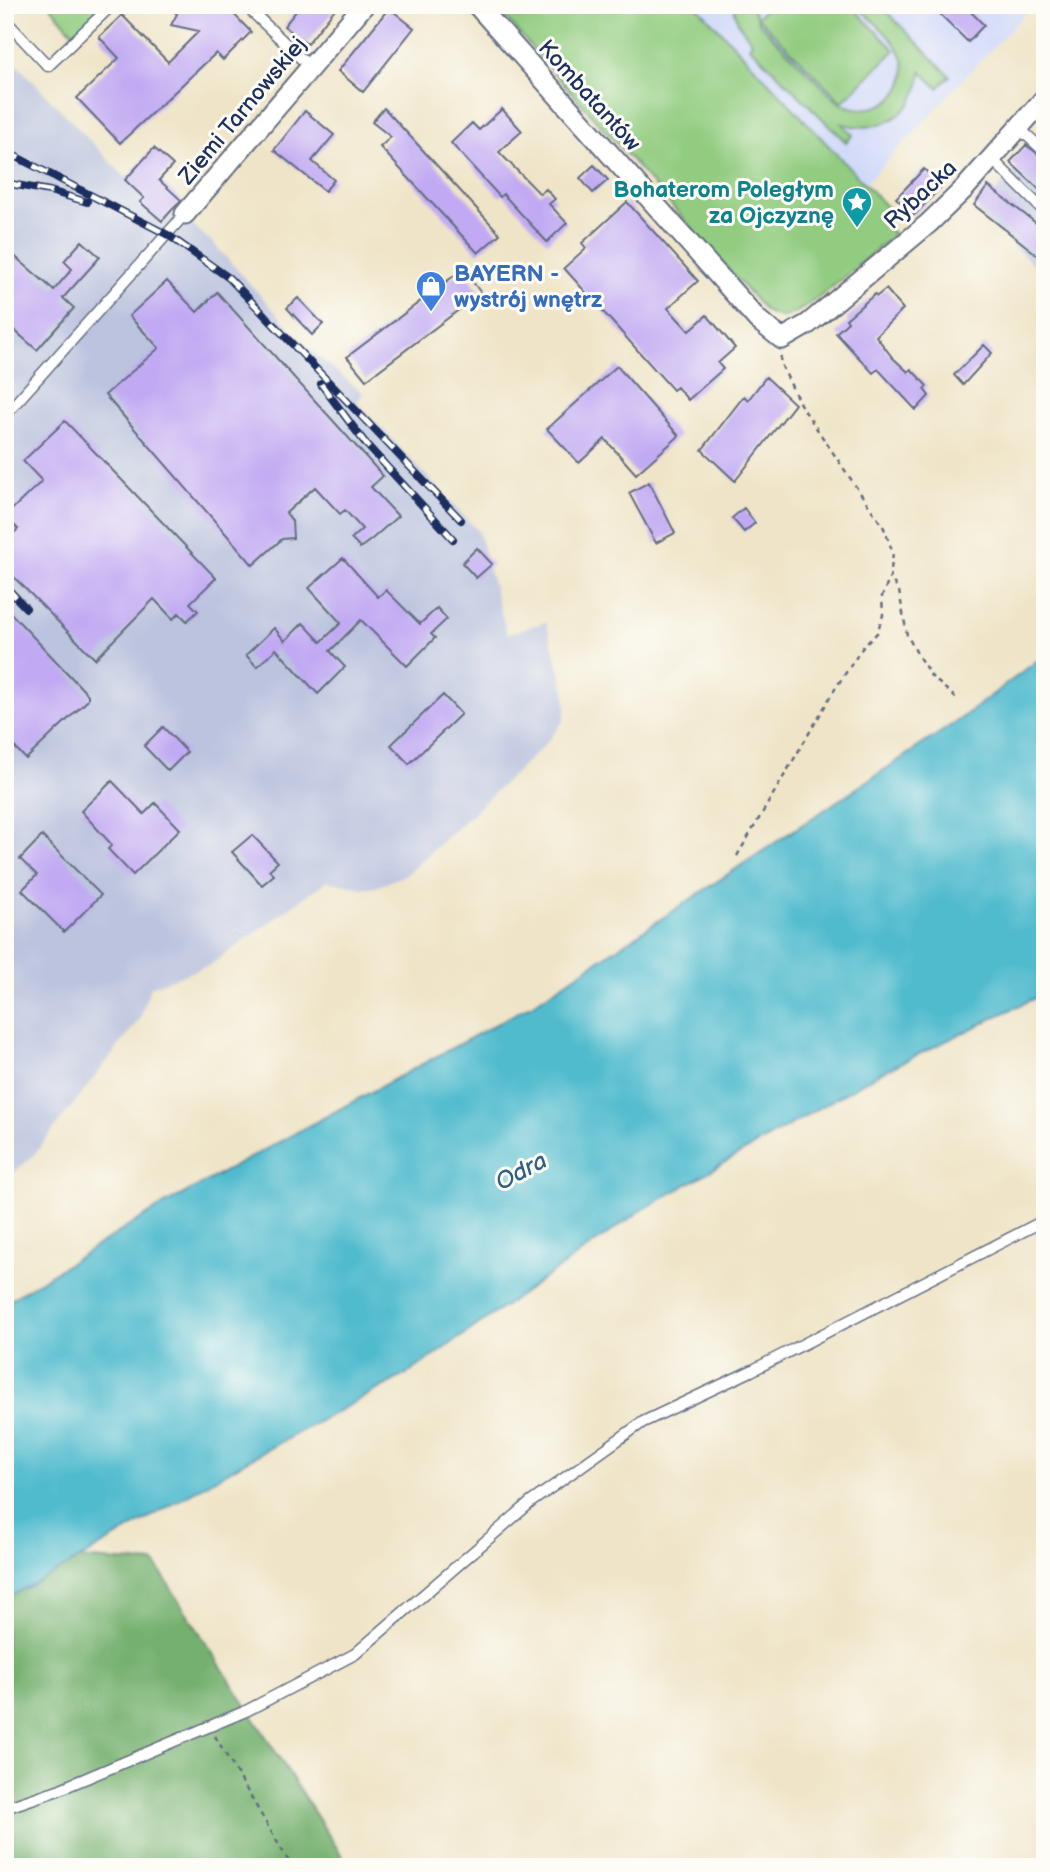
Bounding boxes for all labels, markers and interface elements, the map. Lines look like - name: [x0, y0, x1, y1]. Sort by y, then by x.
- street label: Ziemi Tarnowskiej: [172, 31, 313, 191]
- street label: Kombatantów: [532, 34, 647, 157]
- street label: Rybacka: [879, 154, 963, 235]
- place label: Bohaterom Poległym za Ojczyznę: [613, 176, 834, 230]
- place icon: Bohaterom Poległym za Ojczyznę: [840, 185, 874, 229]
- place label: BAYERN - wystrój wnętrz: [454, 260, 602, 314]
- shop icon: BAYERN - wystrój wnętrz: [414, 269, 448, 313]
- water label: Odra: [491, 1146, 552, 1197]

